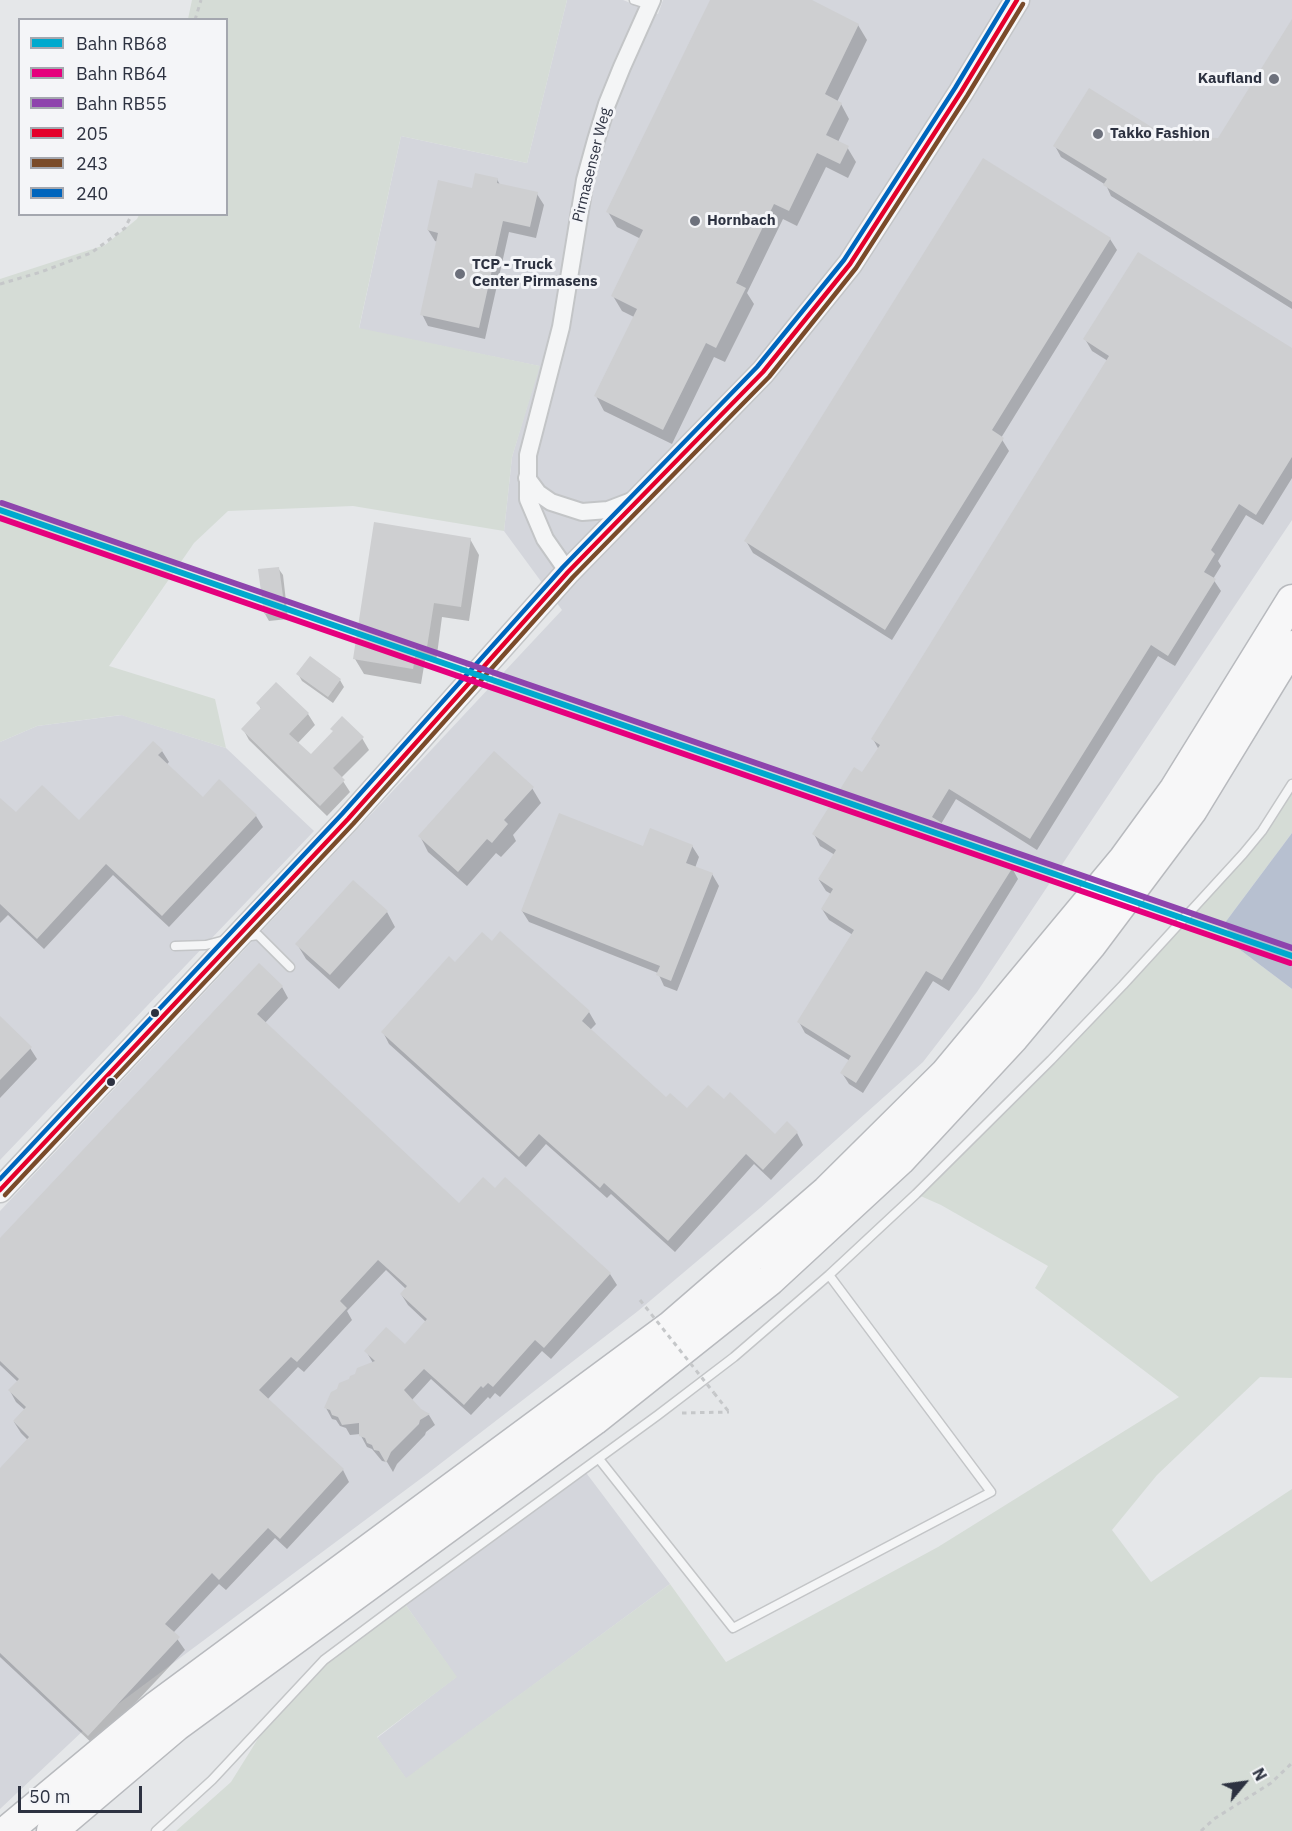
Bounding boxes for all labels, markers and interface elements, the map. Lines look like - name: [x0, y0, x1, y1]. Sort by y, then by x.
- legend: [18, 18, 228, 216]
- text: Bahn RB68: [76, 32, 167, 55]
- text: Bahn RB64: [76, 62, 167, 85]
- place label: Kaufland: [1198, 70, 1262, 88]
- marker: Kaufland: [1267, 72, 1281, 86]
- text: Bahn RB55: [76, 92, 167, 115]
- street label: Pirmasenser Weg: [569, 106, 615, 224]
- text: 205: [76, 122, 108, 145]
- place label: Takko Fashion: [1110, 125, 1210, 143]
- marker: Takko Fashion: [1091, 127, 1105, 141]
- text: 243: [76, 152, 108, 175]
- text: 240: [76, 182, 108, 205]
- place label: Hornbach: [707, 212, 776, 230]
- marker: Hornbach: [688, 214, 702, 228]
- place label: TCP - Truck Center Pirmasens: [472, 256, 597, 291]
- marker: TCP - Truck Center Pirmasens: [453, 267, 467, 281]
- unlabelled marker: [149, 1007, 161, 1019]
- unlabelled marker: [105, 1076, 117, 1088]
- north arrow: [1214, 1753, 1274, 1813]
- text: N: [1248, 1764, 1271, 1784]
- scale bar: [21, 1774, 146, 1812]
- text: 50 m: [29, 1785, 71, 1808]

